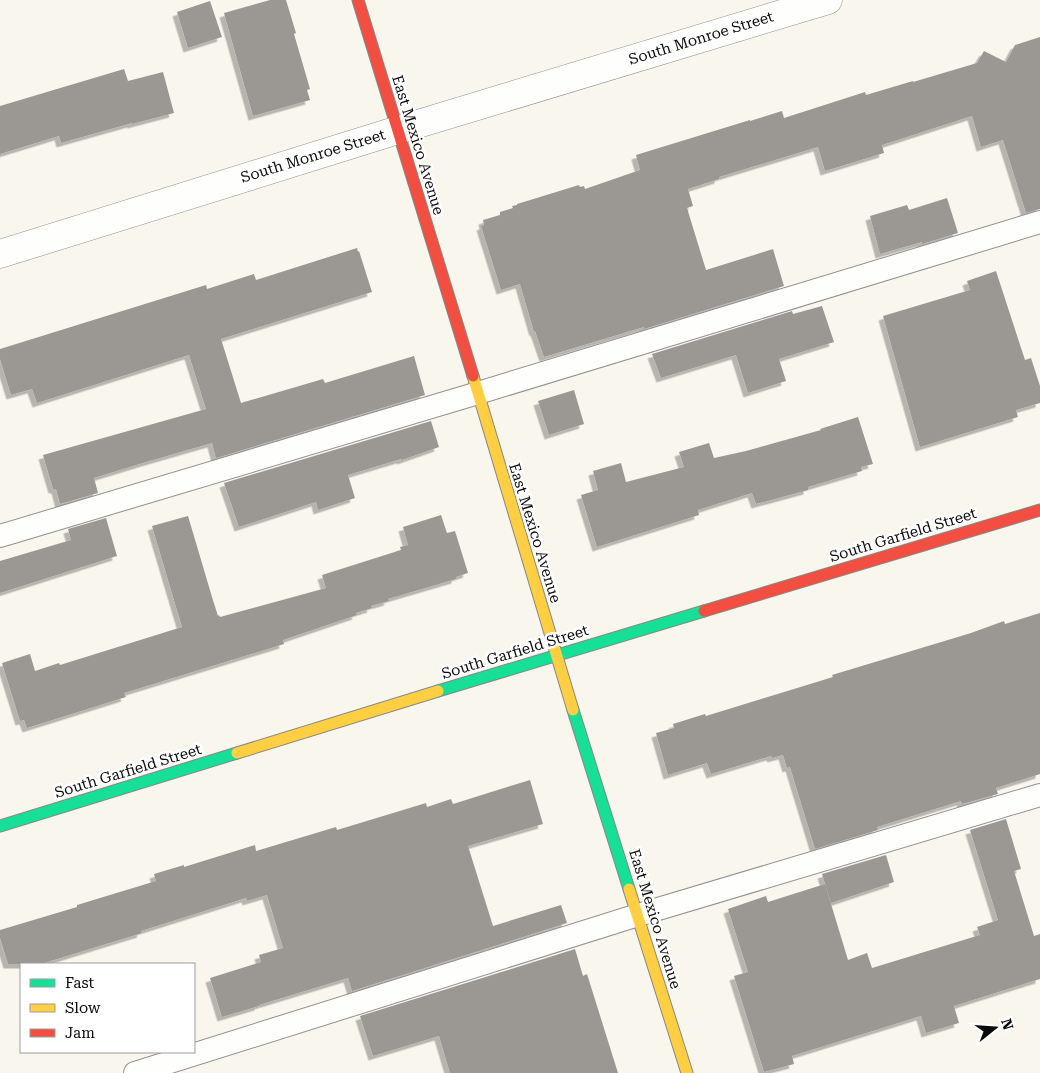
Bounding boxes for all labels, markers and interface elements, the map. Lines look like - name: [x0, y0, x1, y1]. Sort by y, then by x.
- street label: South Monroe Street: [626, 7, 776, 69]
- street label: East Mexico Avenue: [388, 73, 448, 217]
- street label: South Monroe Street: [238, 125, 388, 187]
- street label: East Mexico Avenue: [505, 461, 565, 605]
- street label: South Garfield Street: [827, 504, 979, 566]
- street label: South Garfield Street: [439, 621, 591, 683]
- street label: South Garfield Street: [52, 740, 204, 802]
- street label: East Mexico Avenue: [625, 847, 685, 991]
- legend: [20, 963, 195, 1053]
- text: Fast: [65, 974, 95, 992]
- text: Slow: [65, 999, 101, 1017]
- north arrow: [970, 1003, 1020, 1053]
- text: N: [998, 1017, 1017, 1032]
- text: Jam: [65, 1024, 95, 1042]

